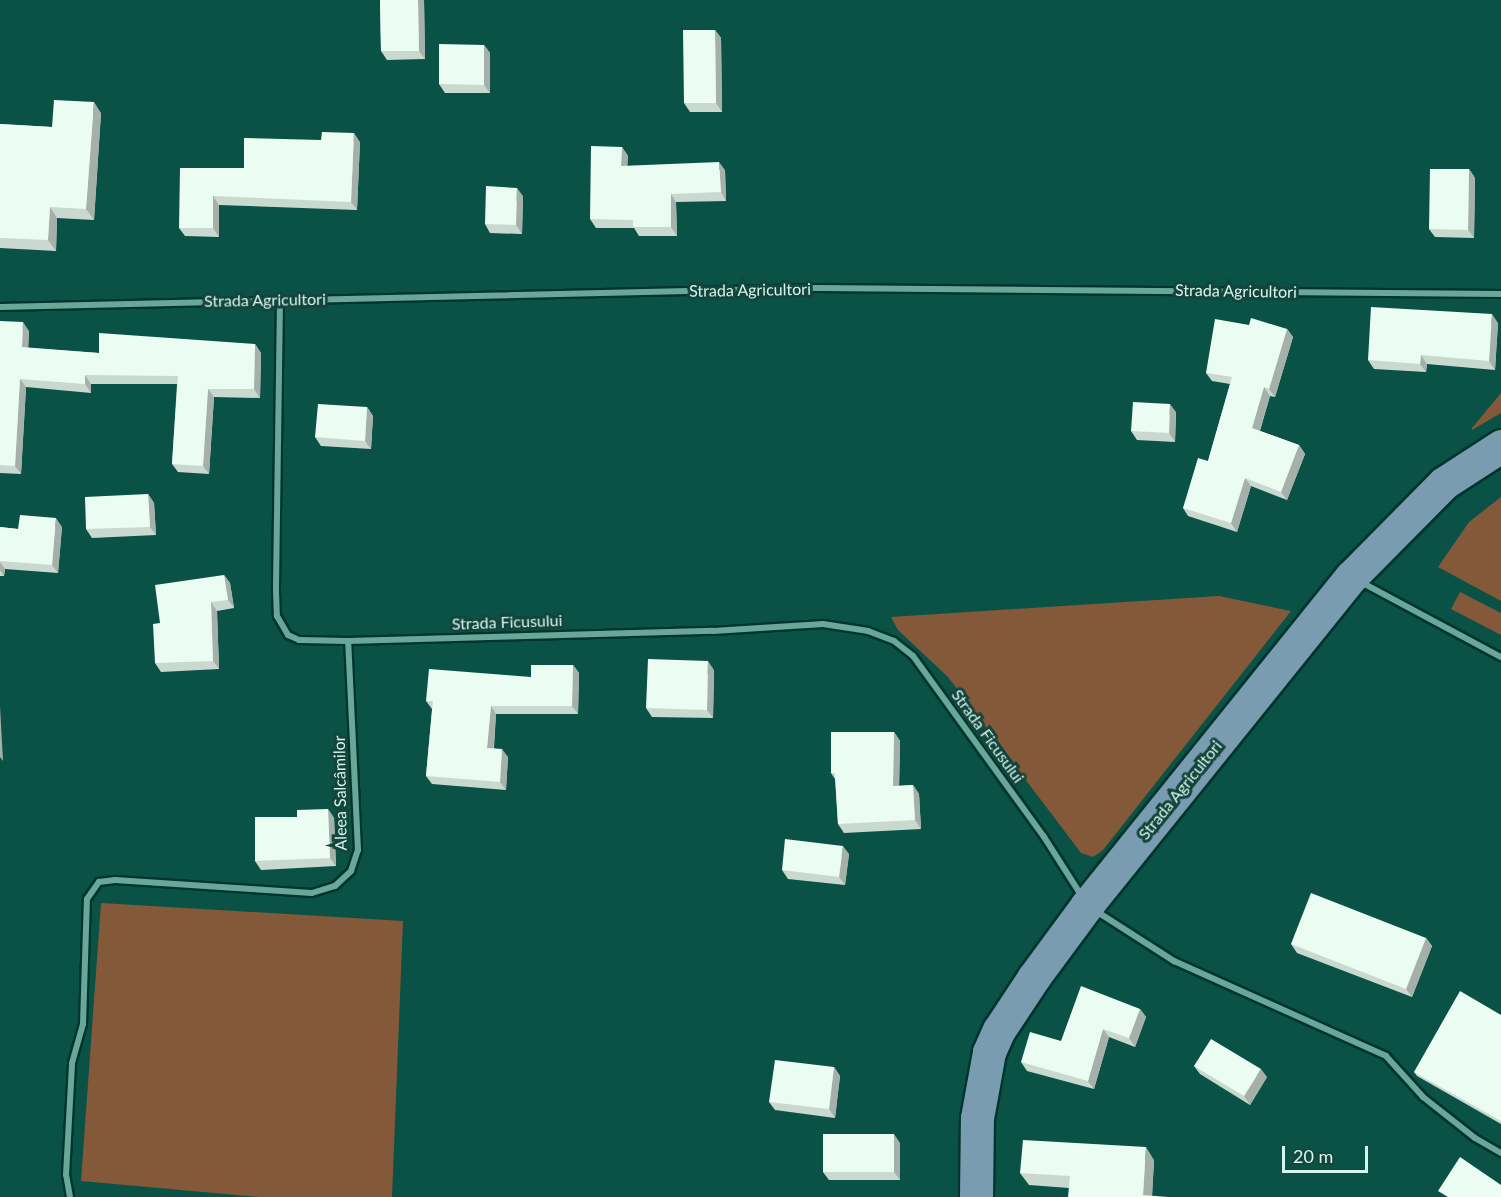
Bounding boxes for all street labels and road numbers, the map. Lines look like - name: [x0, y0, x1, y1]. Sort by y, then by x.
- street label: Strada Agricultori: [689, 279, 811, 301]
- street label: Strada Agricultori: [1175, 280, 1297, 302]
- street label: Strada Agricultori: [204, 289, 326, 311]
- street label: Strada Ficusului: [451, 610, 563, 634]
- street label: Strada Ficusului: [948, 686, 1028, 786]
- street label: Aleea Salcâmilor: [329, 735, 351, 851]
- street label: Strada Agricultori: [1134, 736, 1226, 844]

